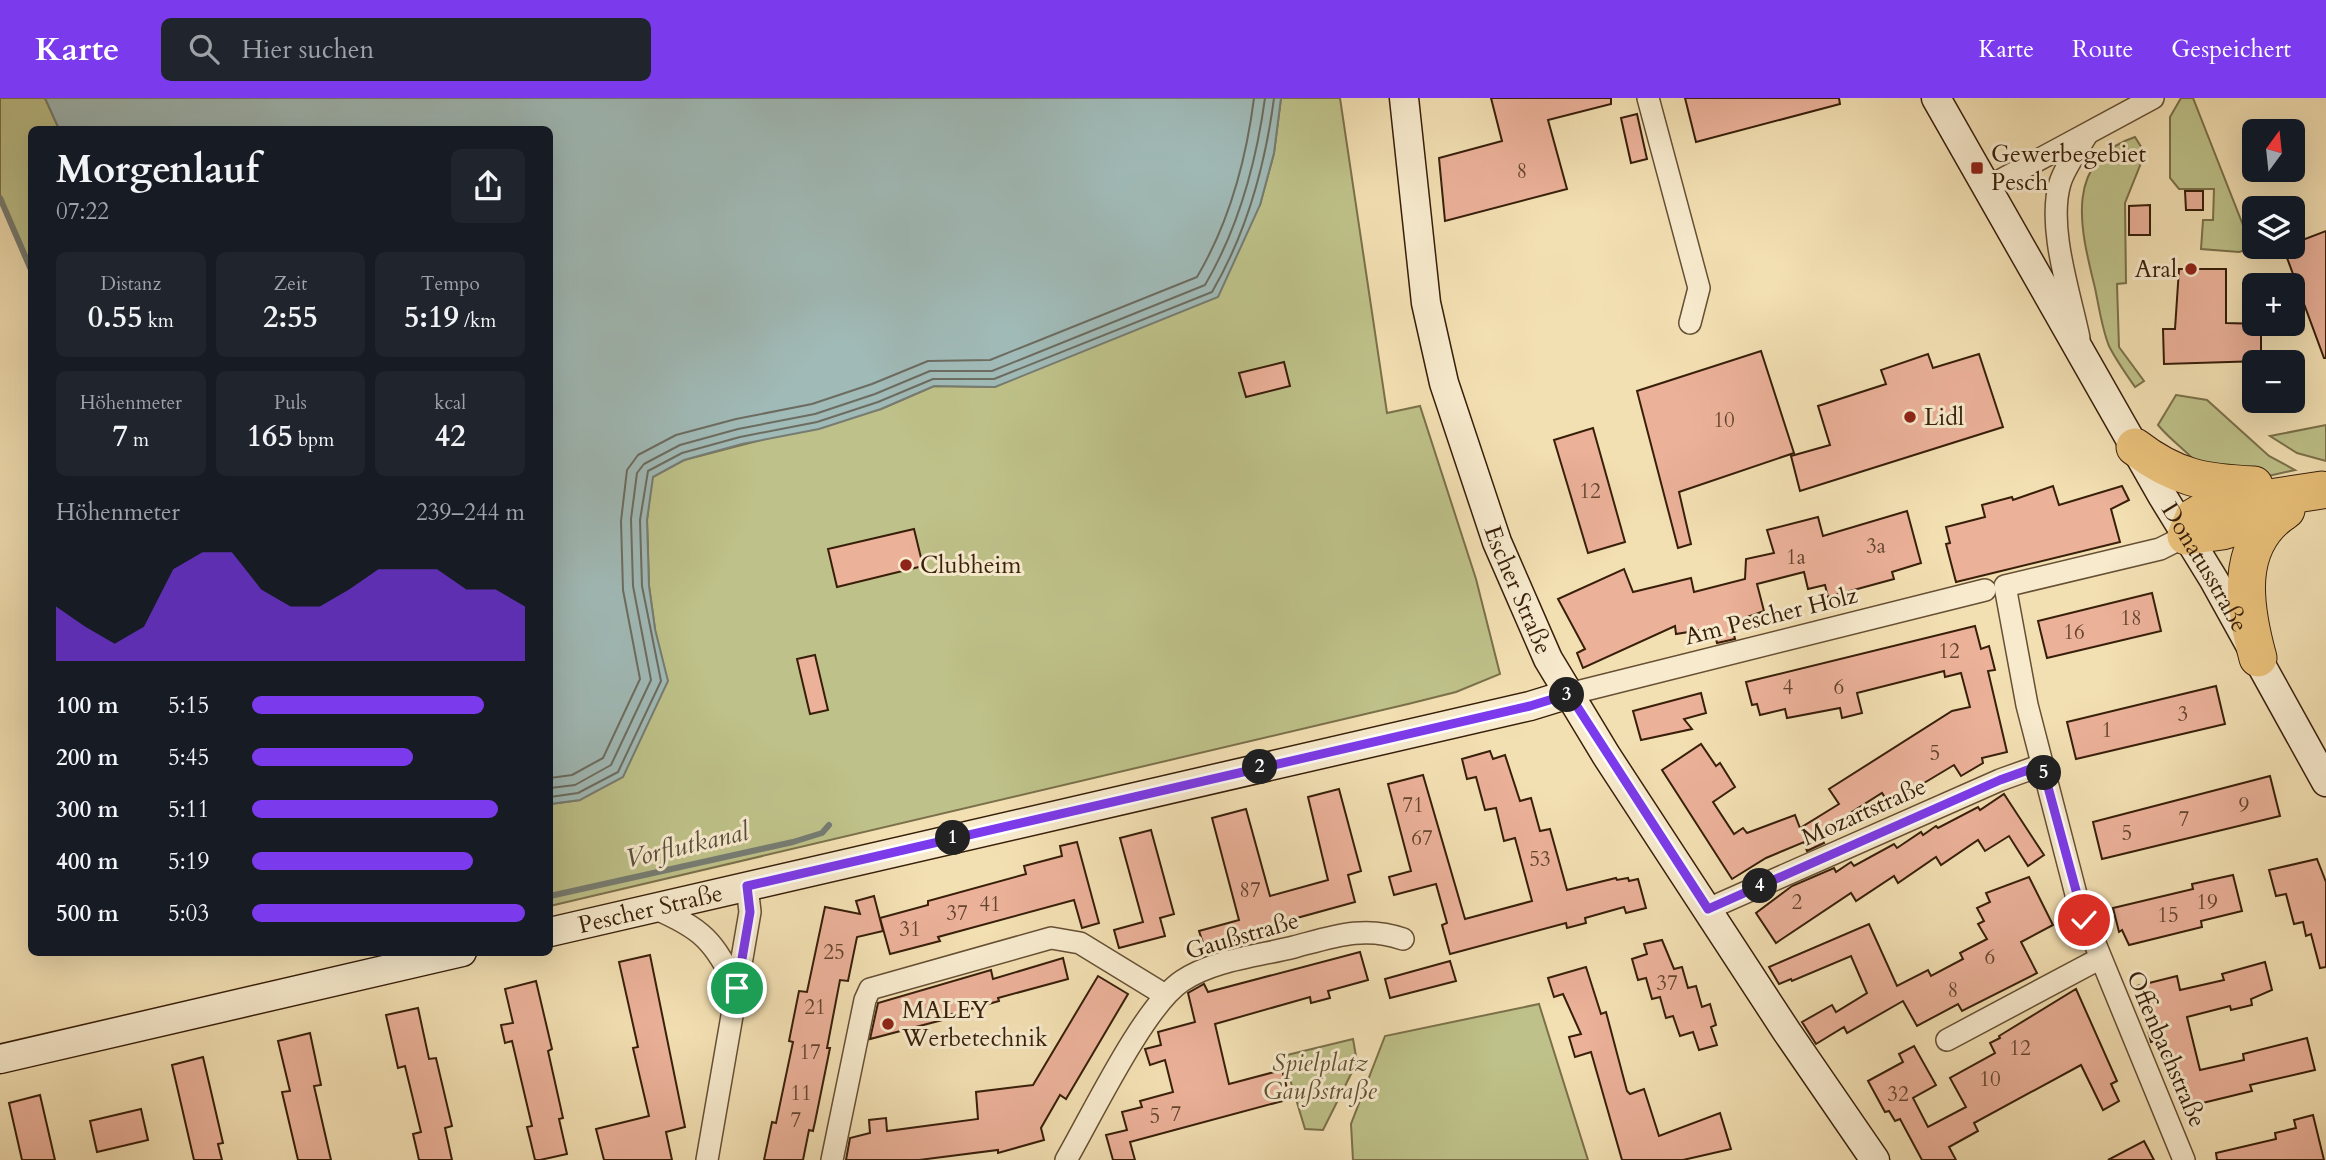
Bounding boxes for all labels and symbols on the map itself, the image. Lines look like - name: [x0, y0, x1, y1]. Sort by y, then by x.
- north arrow: [2242, 119, 2305, 182]
- place label: Gewerbegebiet Pesch: [1991, 138, 2146, 199]
- house number: 8: [1517, 157, 1527, 186]
- marker: Gewerbegebiet Pesch: [1969, 160, 1985, 176]
- place label: Aral: [2135, 253, 2177, 286]
- marker: Aral: [2183, 261, 2199, 277]
- place label: Lidl: [1924, 401, 1964, 434]
- house number: 10: [1713, 406, 1735, 435]
- marker: Lidl: [1902, 409, 1918, 425]
- house number: 12: [1579, 477, 1601, 506]
- street label: Donatusstraße: [2154, 496, 2256, 638]
- street label: Escher Straße: [1476, 521, 1560, 659]
- house number: 3a: [1866, 532, 1886, 561]
- house number: 1a: [1786, 543, 1806, 572]
- place label: Clubheim: [920, 549, 1022, 582]
- marker: Clubheim: [898, 557, 914, 573]
- street label: Am Pescher Holz: [1681, 579, 1861, 653]
- house number: 18: [2120, 604, 2142, 633]
- house number: 16: [2063, 618, 2085, 647]
- house number: 12: [1938, 637, 1960, 666]
- house number: 4: [1783, 673, 1794, 702]
- house number: 6: [1834, 673, 1844, 702]
- pin: 3: [1550, 678, 1584, 712]
- house number: 3: [2178, 700, 2188, 729]
- house number: 1: [2102, 716, 2112, 745]
- house number: 5: [1930, 739, 1940, 768]
- pin: 2: [1242, 750, 1278, 784]
- pin: 5: [2026, 756, 2062, 790]
- street label: Mozartstraße: [1797, 770, 1931, 854]
- house number: 71: [1402, 791, 1424, 820]
- house number: 9: [2239, 791, 2250, 820]
- house number: 7: [2179, 805, 2190, 834]
- water label: Vorflutkanal: [622, 814, 753, 876]
- house number: 5: [2122, 819, 2132, 848]
- pin: 1: [936, 820, 970, 856]
- house number: 67: [1411, 824, 1433, 853]
- house number: 53: [1529, 845, 1551, 874]
- pin: 4: [1742, 868, 1778, 904]
- street label: Pescher Straße: [575, 876, 726, 941]
- house number: 87: [1239, 876, 1261, 905]
- house number: 2: [1792, 888, 1803, 917]
- house number: 19: [2196, 888, 2218, 917]
- house number: 41: [979, 890, 1001, 919]
- pin: [2054, 890, 2114, 950]
- house number: 37: [946, 899, 968, 928]
- house number: 15: [2157, 901, 2179, 930]
- street label: Gaußstraße: [1181, 904, 1303, 968]
- house number: 31: [899, 915, 921, 944]
- house number: 25: [823, 938, 845, 967]
- house number: 6: [1985, 943, 1995, 972]
- pin: [707, 958, 767, 1018]
- street label: Offenbachstraße: [2118, 966, 2214, 1132]
- house number: 37: [1656, 969, 1678, 998]
- house number: 8: [1948, 976, 1958, 1005]
- house number: 21: [804, 993, 826, 1022]
- place label: MALEY Werbetechnik: [901, 994, 1048, 1055]
- marker: MALEY Werbetechnik: [880, 1016, 896, 1032]
- house number: 12: [2009, 1034, 2031, 1063]
- house number: 17: [799, 1038, 821, 1067]
- park label: Spielplatz Gaußstraße: [1263, 1047, 1377, 1108]
- house number: 10: [1979, 1065, 2001, 1094]
- house number: 11: [790, 1079, 812, 1108]
- house number: 32: [1887, 1080, 1909, 1109]
- house number: 7: [1171, 1100, 1182, 1129]
- house number: 5: [1150, 1102, 1160, 1131]
- house number: 7: [791, 1106, 802, 1135]

